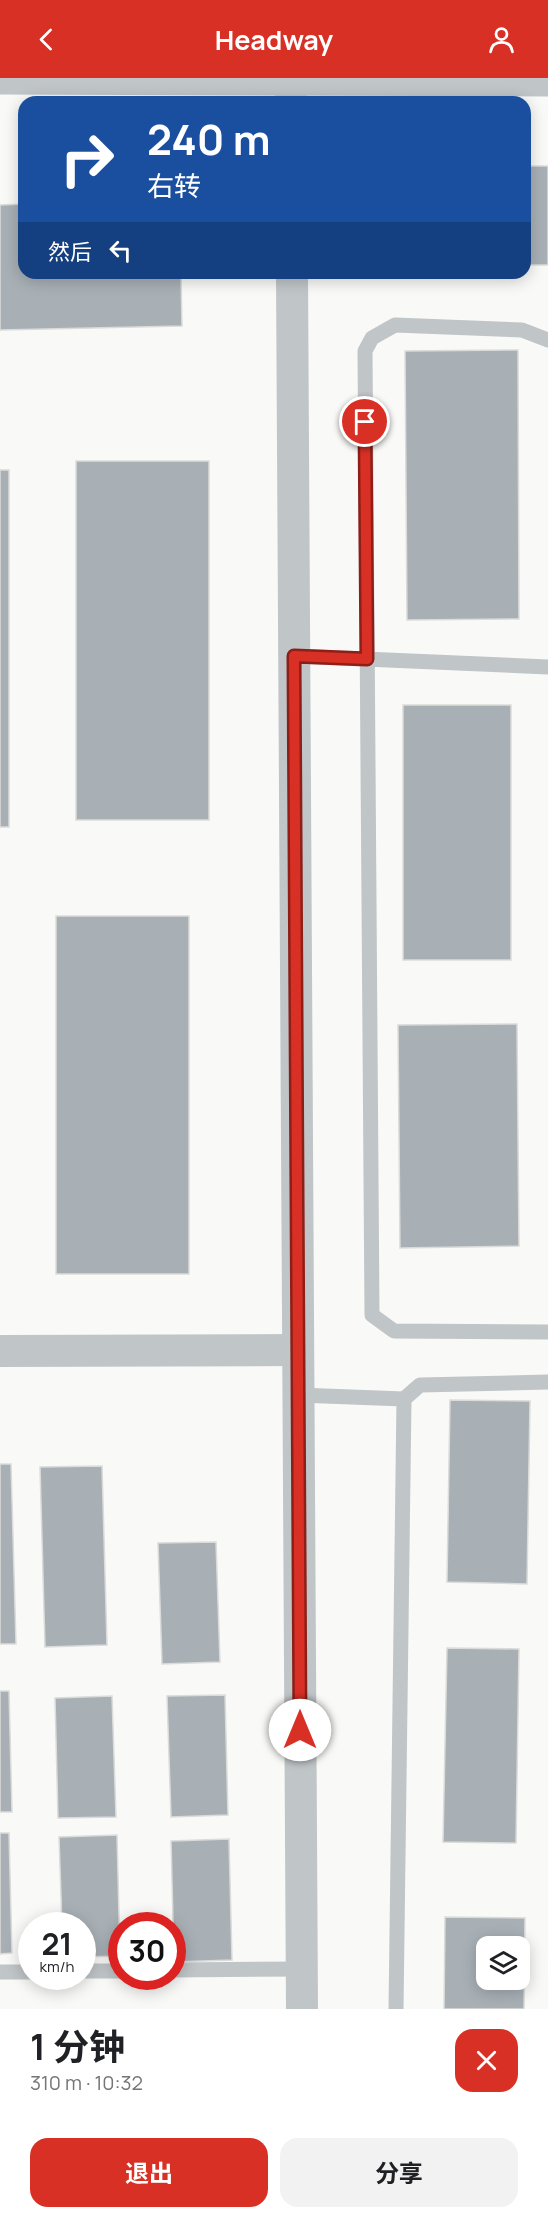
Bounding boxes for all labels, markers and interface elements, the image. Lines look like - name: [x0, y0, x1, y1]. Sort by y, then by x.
- text: Headway: [215, 21, 333, 58]
- icon: back: [30, 23, 63, 56]
- icon: person: [485, 23, 518, 56]
- text: 240 m: [147, 110, 271, 168]
- icon: right: [48, 120, 126, 198]
- text: 右转: [147, 167, 201, 204]
- icon: left: [104, 234, 137, 267]
- text: 然后: [48, 237, 92, 267]
- pin: [339, 396, 390, 447]
- icon: arrive: [348, 405, 381, 438]
- position arrow: [268, 1698, 332, 1762]
- speed limit sign: 30: [108, 1912, 186, 1990]
- text: 21: [41, 1923, 73, 1964]
- map controls: [476, 1936, 530, 1990]
- button: layers: [476, 1936, 530, 1990]
- text: km/h: [40, 1956, 74, 1977]
- text: 1 分钟: [30, 2022, 125, 2071]
- button: close: [455, 2029, 518, 2092]
- text: 310 m · 10:32: [30, 2069, 143, 2096]
- button: 退出: [30, 2138, 268, 2207]
- button: 分享: [280, 2138, 518, 2207]

